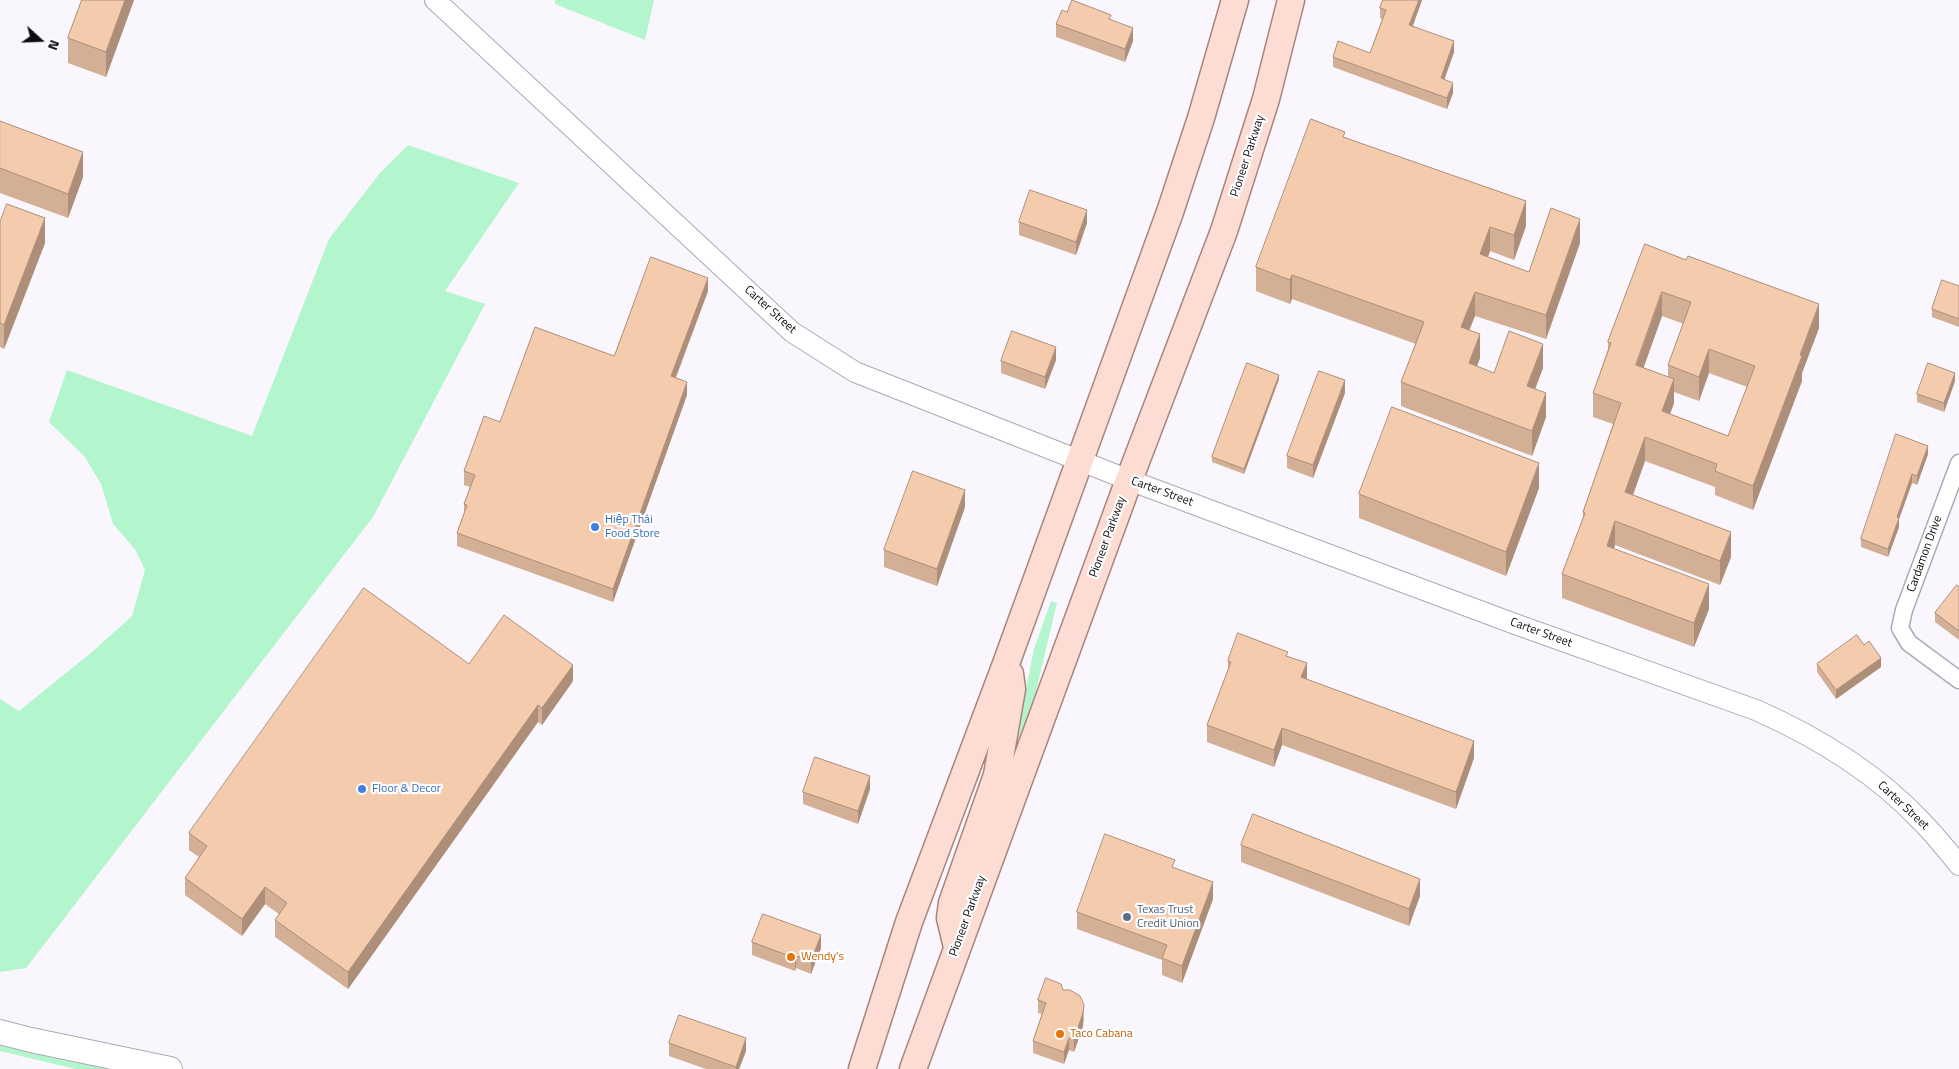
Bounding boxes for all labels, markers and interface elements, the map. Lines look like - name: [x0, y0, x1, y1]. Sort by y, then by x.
- north arrow: [15, 15, 65, 65]
- text: N: [43, 37, 66, 53]
- street label: Pioneer Parkway: [1228, 113, 1268, 199]
- street label: Carter Street: [741, 283, 799, 337]
- street label: Carter Street: [1129, 474, 1195, 510]
- street label: Pioneer Parkway: [1087, 494, 1129, 580]
- place label: Hiệp Thái Food Store: [605, 513, 660, 541]
- street label: Cardamon Drive: [1904, 514, 1946, 594]
- marker: Hiệp Thái Food Store: [589, 521, 601, 533]
- street label: Carter Street: [1508, 615, 1574, 651]
- street label: Carter Street: [1874, 779, 1932, 833]
- place label: Floor & Decor: [372, 782, 441, 796]
- marker: Floor & Decor: [356, 783, 368, 795]
- street label: Pioneer Parkway: [947, 873, 989, 959]
- place label: Texas Trust Credit Union: [1137, 903, 1199, 931]
- marker: Texas Trust Credit Union: [1121, 911, 1133, 923]
- place label: Wendy's: [801, 950, 844, 964]
- marker: Wendy's: [785, 951, 797, 963]
- place label: Taco Cabana: [1070, 1027, 1133, 1041]
- marker: Taco Cabana: [1054, 1028, 1066, 1040]

